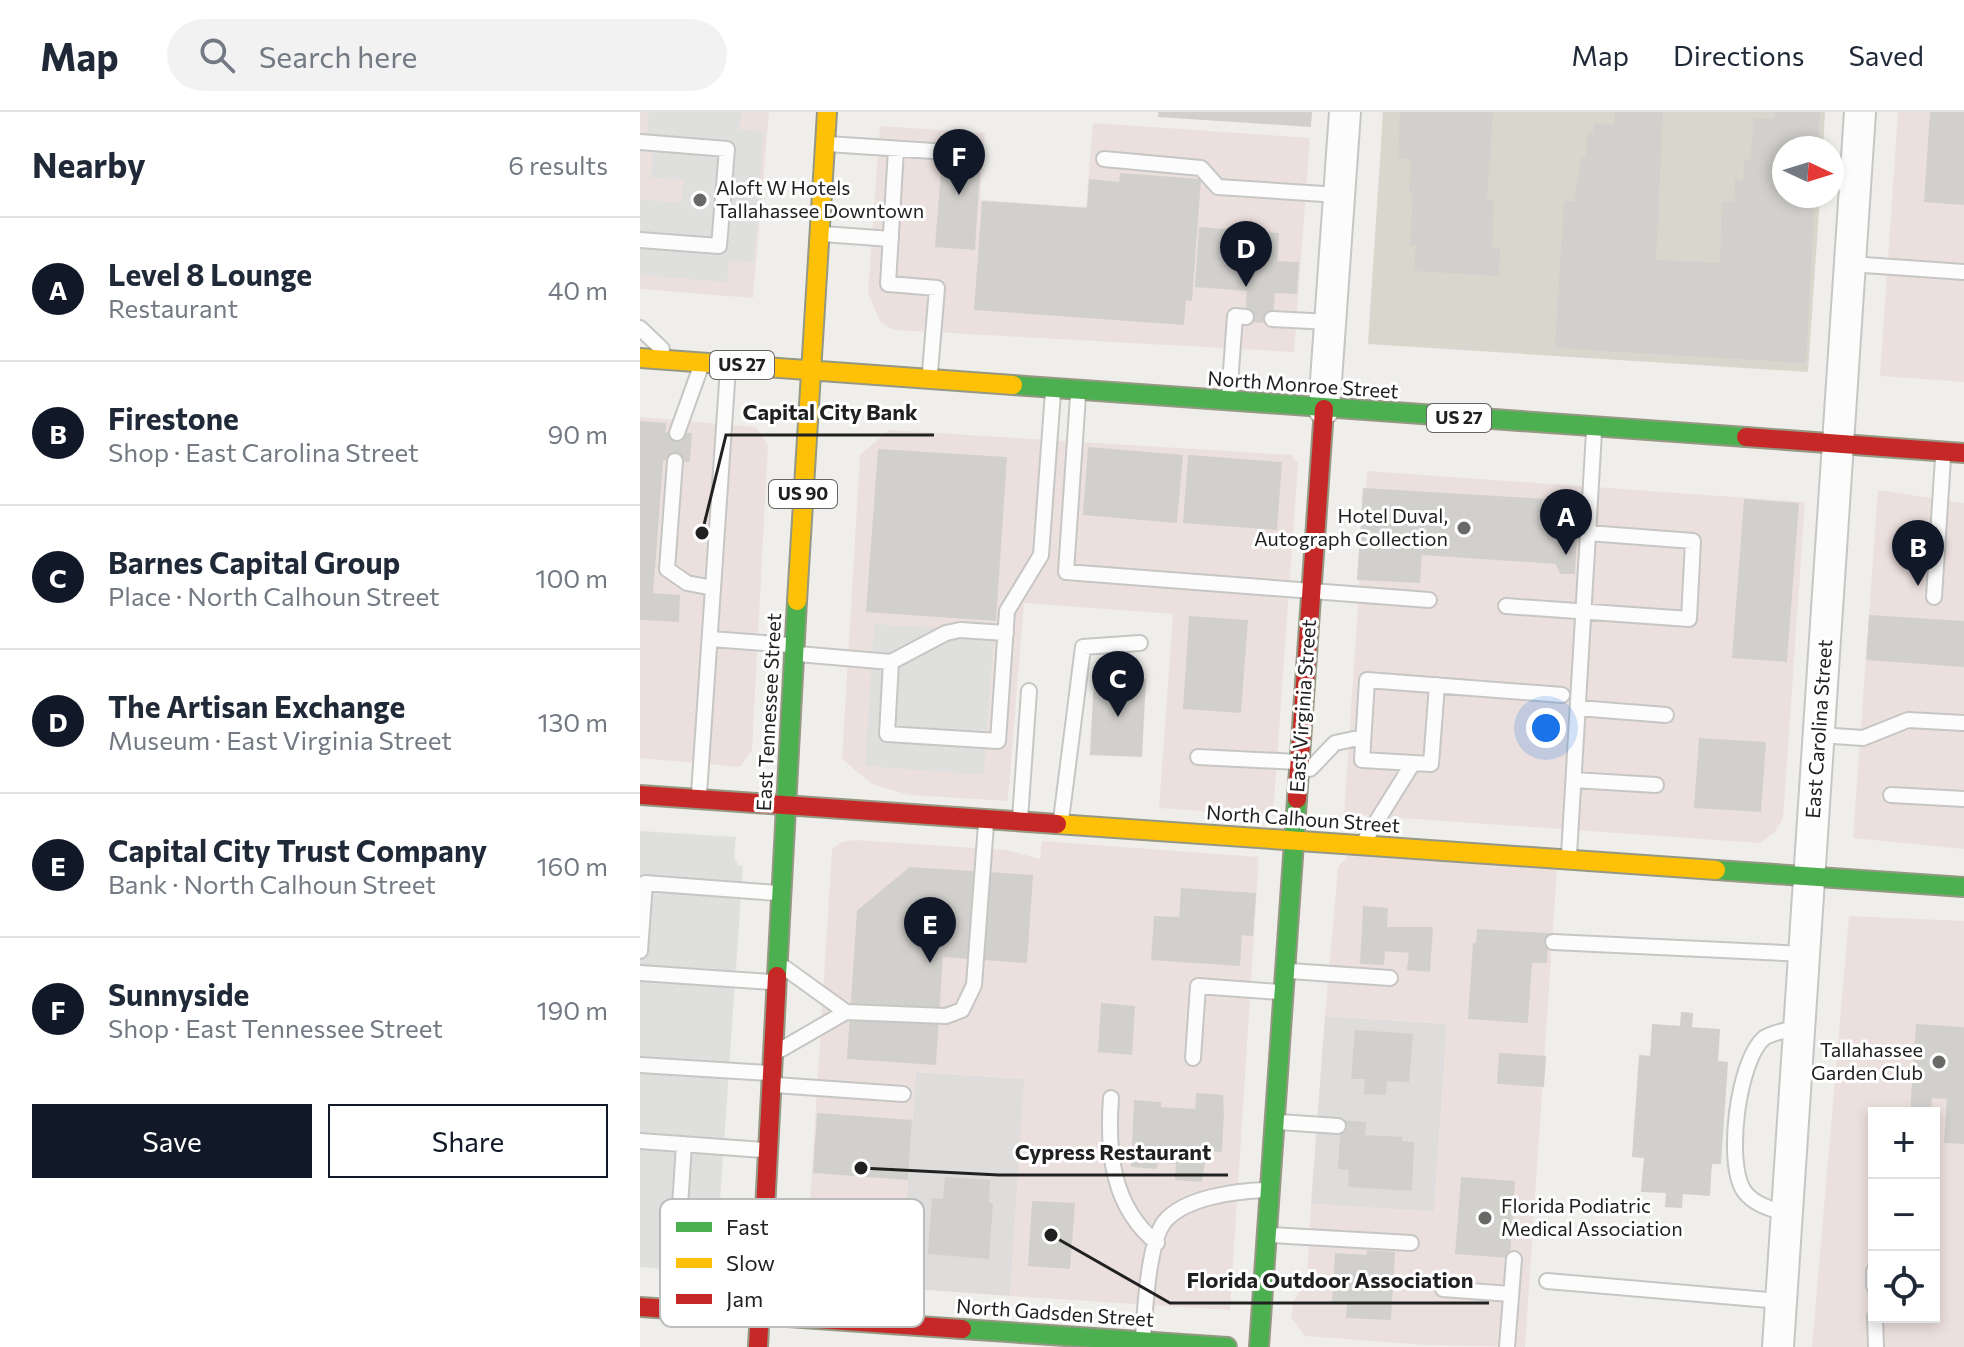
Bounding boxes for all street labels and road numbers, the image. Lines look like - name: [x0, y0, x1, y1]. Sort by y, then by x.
- road number: US 27: [710, 351, 774, 379]
- street label: North Monroe Street: [1207, 365, 1399, 403]
- road number: US 27: [1427, 404, 1491, 432]
- road number: US 90: [769, 480, 837, 508]
- street label: East Tennessee Street: [751, 612, 785, 812]
- street label: East Virginia Street: [1284, 618, 1320, 793]
- street label: East Carolina Street: [1800, 638, 1836, 819]
- street label: North Calhoun Street: [1205, 799, 1401, 837]
- street label: North Gadsden Street: [955, 1293, 1155, 1331]

